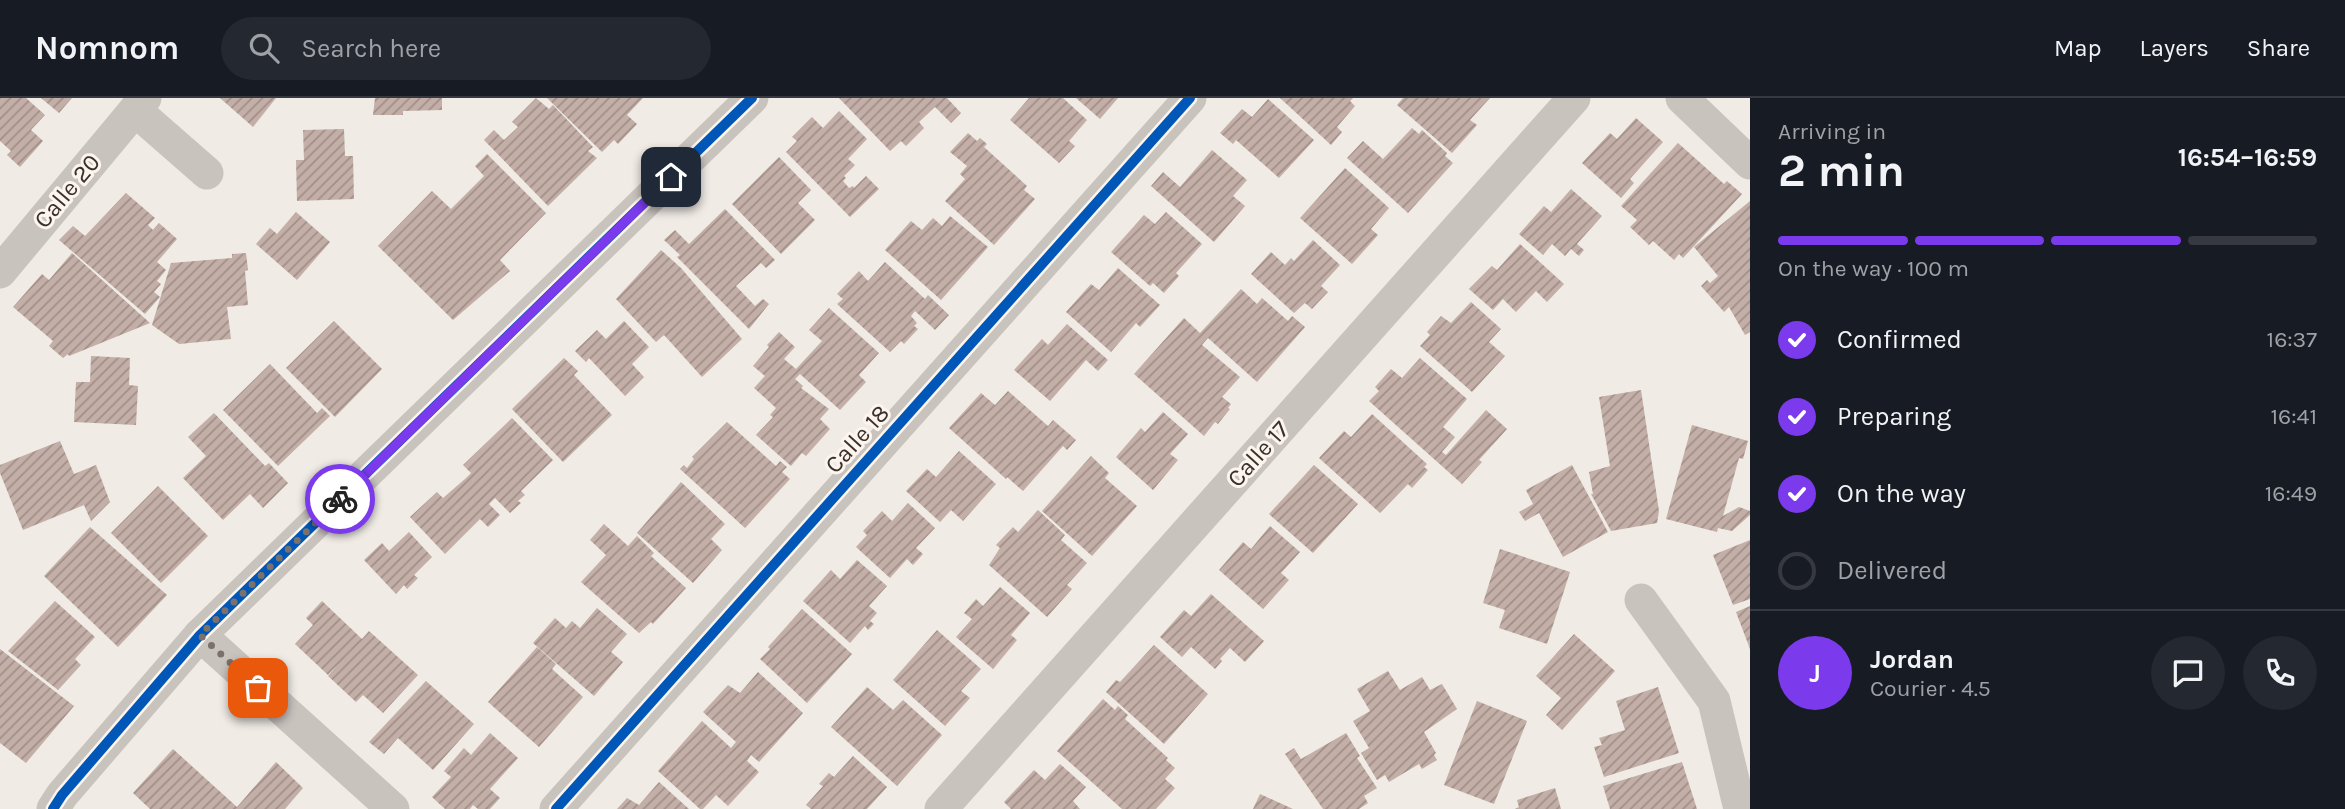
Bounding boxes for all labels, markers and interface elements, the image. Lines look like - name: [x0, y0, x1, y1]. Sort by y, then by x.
- search box: [221, 17, 711, 80]
- text: Nomnom: [35, 29, 179, 67]
- icon: search: [245, 29, 283, 67]
- text: Search here: [301, 33, 441, 64]
- text: Map: [2054, 34, 2102, 62]
- text: Layers: [2140, 34, 2209, 62]
- text: Share: [2247, 34, 2310, 62]
- text: Arriving in: [1778, 118, 1886, 145]
- text: 16:54–16:59: [2178, 142, 2317, 173]
- text: 2 min: [1778, 144, 1905, 198]
- pin: [641, 147, 701, 207]
- street label: Calle 20: [28, 148, 106, 234]
- icon: home: [652, 158, 690, 196]
- text: On the way · 100 m: [1778, 255, 1969, 282]
- icon: check: [1778, 321, 1816, 359]
- text: Confirmed: [1837, 324, 1962, 355]
- text: 16:37: [2267, 326, 2317, 353]
- icon: check: [1778, 398, 1816, 436]
- street label: Calle 18: [819, 399, 895, 479]
- text: Preparing: [1837, 401, 1951, 432]
- text: 16:41: [2270, 403, 2317, 430]
- street label: Calle 17: [1221, 415, 1295, 493]
- courier: [305, 464, 375, 534]
- icon: check: [1778, 475, 1816, 513]
- text: On the way: [1837, 478, 1966, 509]
- icon: bike: [321, 480, 359, 518]
- text: 16:49: [2265, 480, 2317, 507]
- text: Delivered: [1837, 555, 1947, 586]
- button: chat: [2151, 636, 2225, 710]
- button: phone: [2243, 636, 2317, 710]
- text: Jordan: [1870, 644, 1954, 675]
- pin: [228, 658, 288, 718]
- text: J: [1809, 658, 1821, 689]
- icon: bag: [239, 669, 277, 707]
- text: Courier · 4.5: [1870, 675, 1991, 702]

